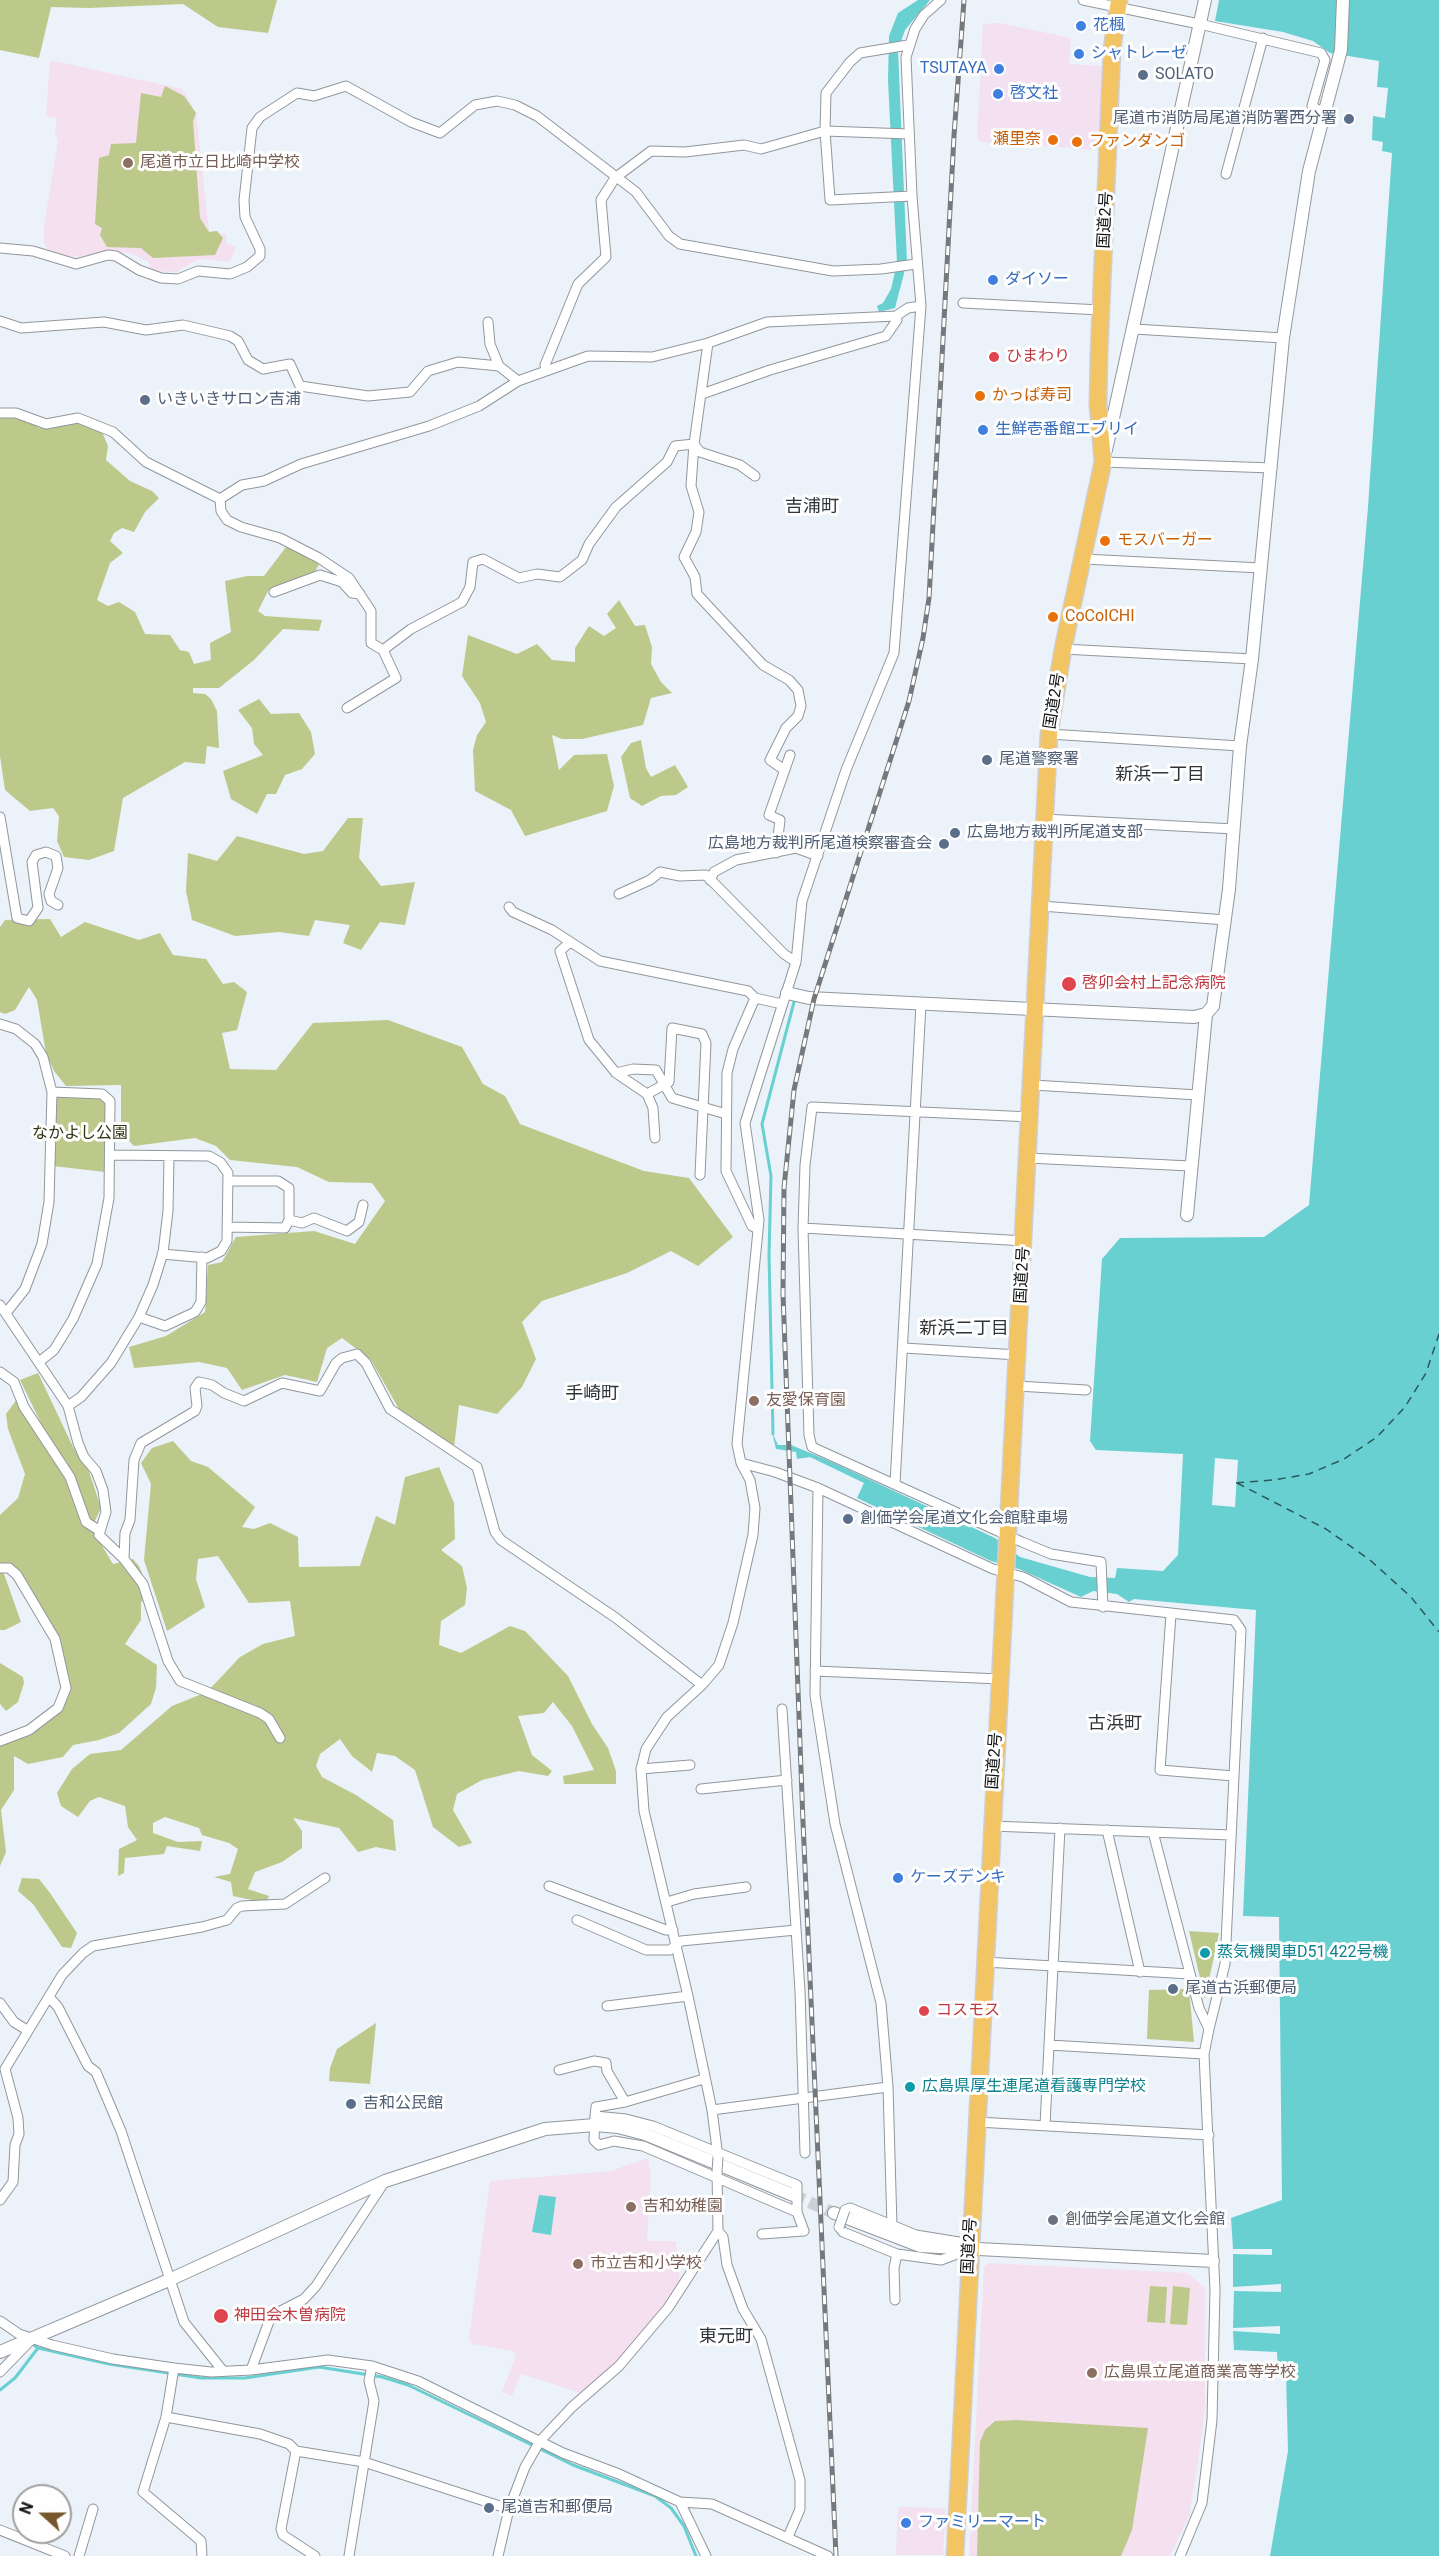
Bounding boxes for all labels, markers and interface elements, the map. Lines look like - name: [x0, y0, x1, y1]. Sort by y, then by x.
- place label: 花楓: [1093, 16, 1125, 36]
- marker: 花楓: [1074, 19, 1088, 33]
- place label: シャトレーゼ: [1091, 44, 1187, 64]
- marker: シャトレーゼ: [1072, 47, 1086, 61]
- place label: TSUTAYA: [920, 59, 987, 79]
- marker: TSUTAYA: [992, 62, 1006, 76]
- place label: SOLATO: [1155, 65, 1214, 85]
- marker: SOLATO: [1136, 68, 1150, 82]
- place label: 啓文社: [1010, 84, 1058, 104]
- marker: 啓文社: [991, 87, 1005, 101]
- place label: 尾道市消防局尾道消防署西分署: [1113, 109, 1337, 129]
- marker: 尾道市消防局尾道消防署西分署: [1342, 112, 1356, 126]
- place label: 瀬里奈: [993, 130, 1041, 150]
- place label: ファンダンゴ: [1089, 132, 1185, 152]
- marker: 瀬里奈: [1046, 133, 1060, 147]
- marker: ファンダンゴ: [1070, 135, 1084, 149]
- place label: 尾道市立日比崎中学校: [140, 153, 300, 173]
- marker: 尾道市立日比崎中学校: [121, 156, 135, 170]
- street label: 国道2号: [1095, 191, 1117, 249]
- place label: ダイソー: [1005, 270, 1069, 290]
- marker: ダイソー: [986, 273, 1000, 287]
- place label: ひまわり: [1006, 347, 1070, 367]
- marker: ひまわり: [987, 350, 1001, 364]
- place label: かっぱ寿司: [992, 386, 1072, 406]
- marker: かっぱ寿司: [973, 389, 987, 403]
- place label: いきいきサロン吉浦: [157, 390, 301, 410]
- marker: いきいきサロン吉浦: [138, 393, 152, 407]
- place label: 生鮮壱番館エブリイ: [995, 420, 1139, 440]
- marker: 生鮮壱番館エブリイ: [976, 423, 990, 437]
- district label: 吉浦町: [785, 496, 839, 518]
- place label: モスバーガー: [1117, 531, 1213, 551]
- marker: モスバーガー: [1098, 534, 1112, 548]
- place label: CoCoICHI: [1065, 607, 1135, 627]
- marker: CoCoICHI: [1046, 610, 1060, 624]
- street label: 国道2号: [1041, 671, 1069, 731]
- place label: 尾道警察署: [999, 750, 1079, 770]
- marker: 尾道警察署: [980, 753, 994, 767]
- district label: 新浜一丁目: [1115, 764, 1205, 786]
- place label: 広島地方裁判所尾道支部: [967, 823, 1143, 843]
- marker: 広島地方裁判所尾道支部: [948, 826, 962, 840]
- place label: 広島地方裁判所尾道検察審査会: [708, 834, 932, 854]
- marker: 広島地方裁判所尾道検察審査会: [937, 837, 951, 851]
- place label: 啓卯会村上記念病院: [1082, 974, 1226, 994]
- marker: 啓卯会村上記念病院: [1060, 975, 1078, 993]
- park label: なかよし公園: [32, 1124, 128, 1144]
- street label: 国道2号: [1012, 1246, 1034, 1304]
- district label: 新浜二丁目: [919, 1318, 1009, 1340]
- district label: 手崎町: [565, 1383, 619, 1405]
- place label: 友愛保育園: [766, 1391, 846, 1411]
- marker: 友愛保育園: [747, 1394, 761, 1408]
- place label: 創価学会尾道文化会館駐車場: [860, 1509, 1068, 1529]
- marker: 創価学会尾道文化会館駐車場: [841, 1512, 855, 1526]
- district label: 古浜町: [1088, 1713, 1142, 1735]
- street label: 国道2号: [983, 1732, 1007, 1790]
- place label: ケーズデンキ: [910, 1868, 1006, 1888]
- marker: ケーズデンキ: [891, 1871, 905, 1885]
- place label: 蒸気機関車D51 422号機: [1217, 1943, 1388, 1963]
- marker: 蒸気機関車D51 422号機: [1198, 1946, 1212, 1960]
- place label: 尾道古浜郵便局: [1185, 1979, 1297, 1999]
- marker: 尾道古浜郵便局: [1166, 1982, 1180, 1996]
- place label: コスモス: [936, 2001, 1000, 2021]
- marker: コスモス: [917, 2004, 931, 2018]
- place label: 広島県厚生連尾道看護専門学校: [922, 2077, 1146, 2097]
- marker: 広島県厚生連尾道看護専門学校: [903, 2080, 917, 2094]
- place label: 吉和公民館: [363, 2094, 443, 2114]
- marker: 吉和公民館: [344, 2097, 358, 2111]
- place label: 吉和幼稚園: [643, 2197, 723, 2217]
- marker: 吉和幼稚園: [624, 2200, 638, 2214]
- place label: 創価学会尾道文化会館: [1065, 2210, 1225, 2230]
- marker: 創価学会尾道文化会館: [1046, 2213, 1060, 2227]
- street label: 国道2号: [959, 2217, 981, 2275]
- place label: 市立吉和小学校: [590, 2254, 702, 2274]
- marker: 市立吉和小学校: [571, 2257, 585, 2271]
- place label: 神田会木曽病院: [234, 2306, 346, 2326]
- marker: 神田会木曽病院: [212, 2307, 230, 2325]
- district label: 東元町: [699, 2326, 753, 2348]
- place label: 広島県立尾道商業高等学校: [1104, 2363, 1296, 2383]
- marker: 広島県立尾道商業高等学校: [1085, 2366, 1099, 2380]
- north arrow: [12, 2484, 72, 2544]
- place label: 尾道吉和郵便局: [501, 2498, 613, 2518]
- text: N: [16, 2499, 37, 2517]
- marker: 尾道吉和郵便局: [482, 2501, 496, 2515]
- place label: ファミリーマート: [918, 2513, 1046, 2533]
- marker: ファミリーマート: [899, 2516, 913, 2530]

